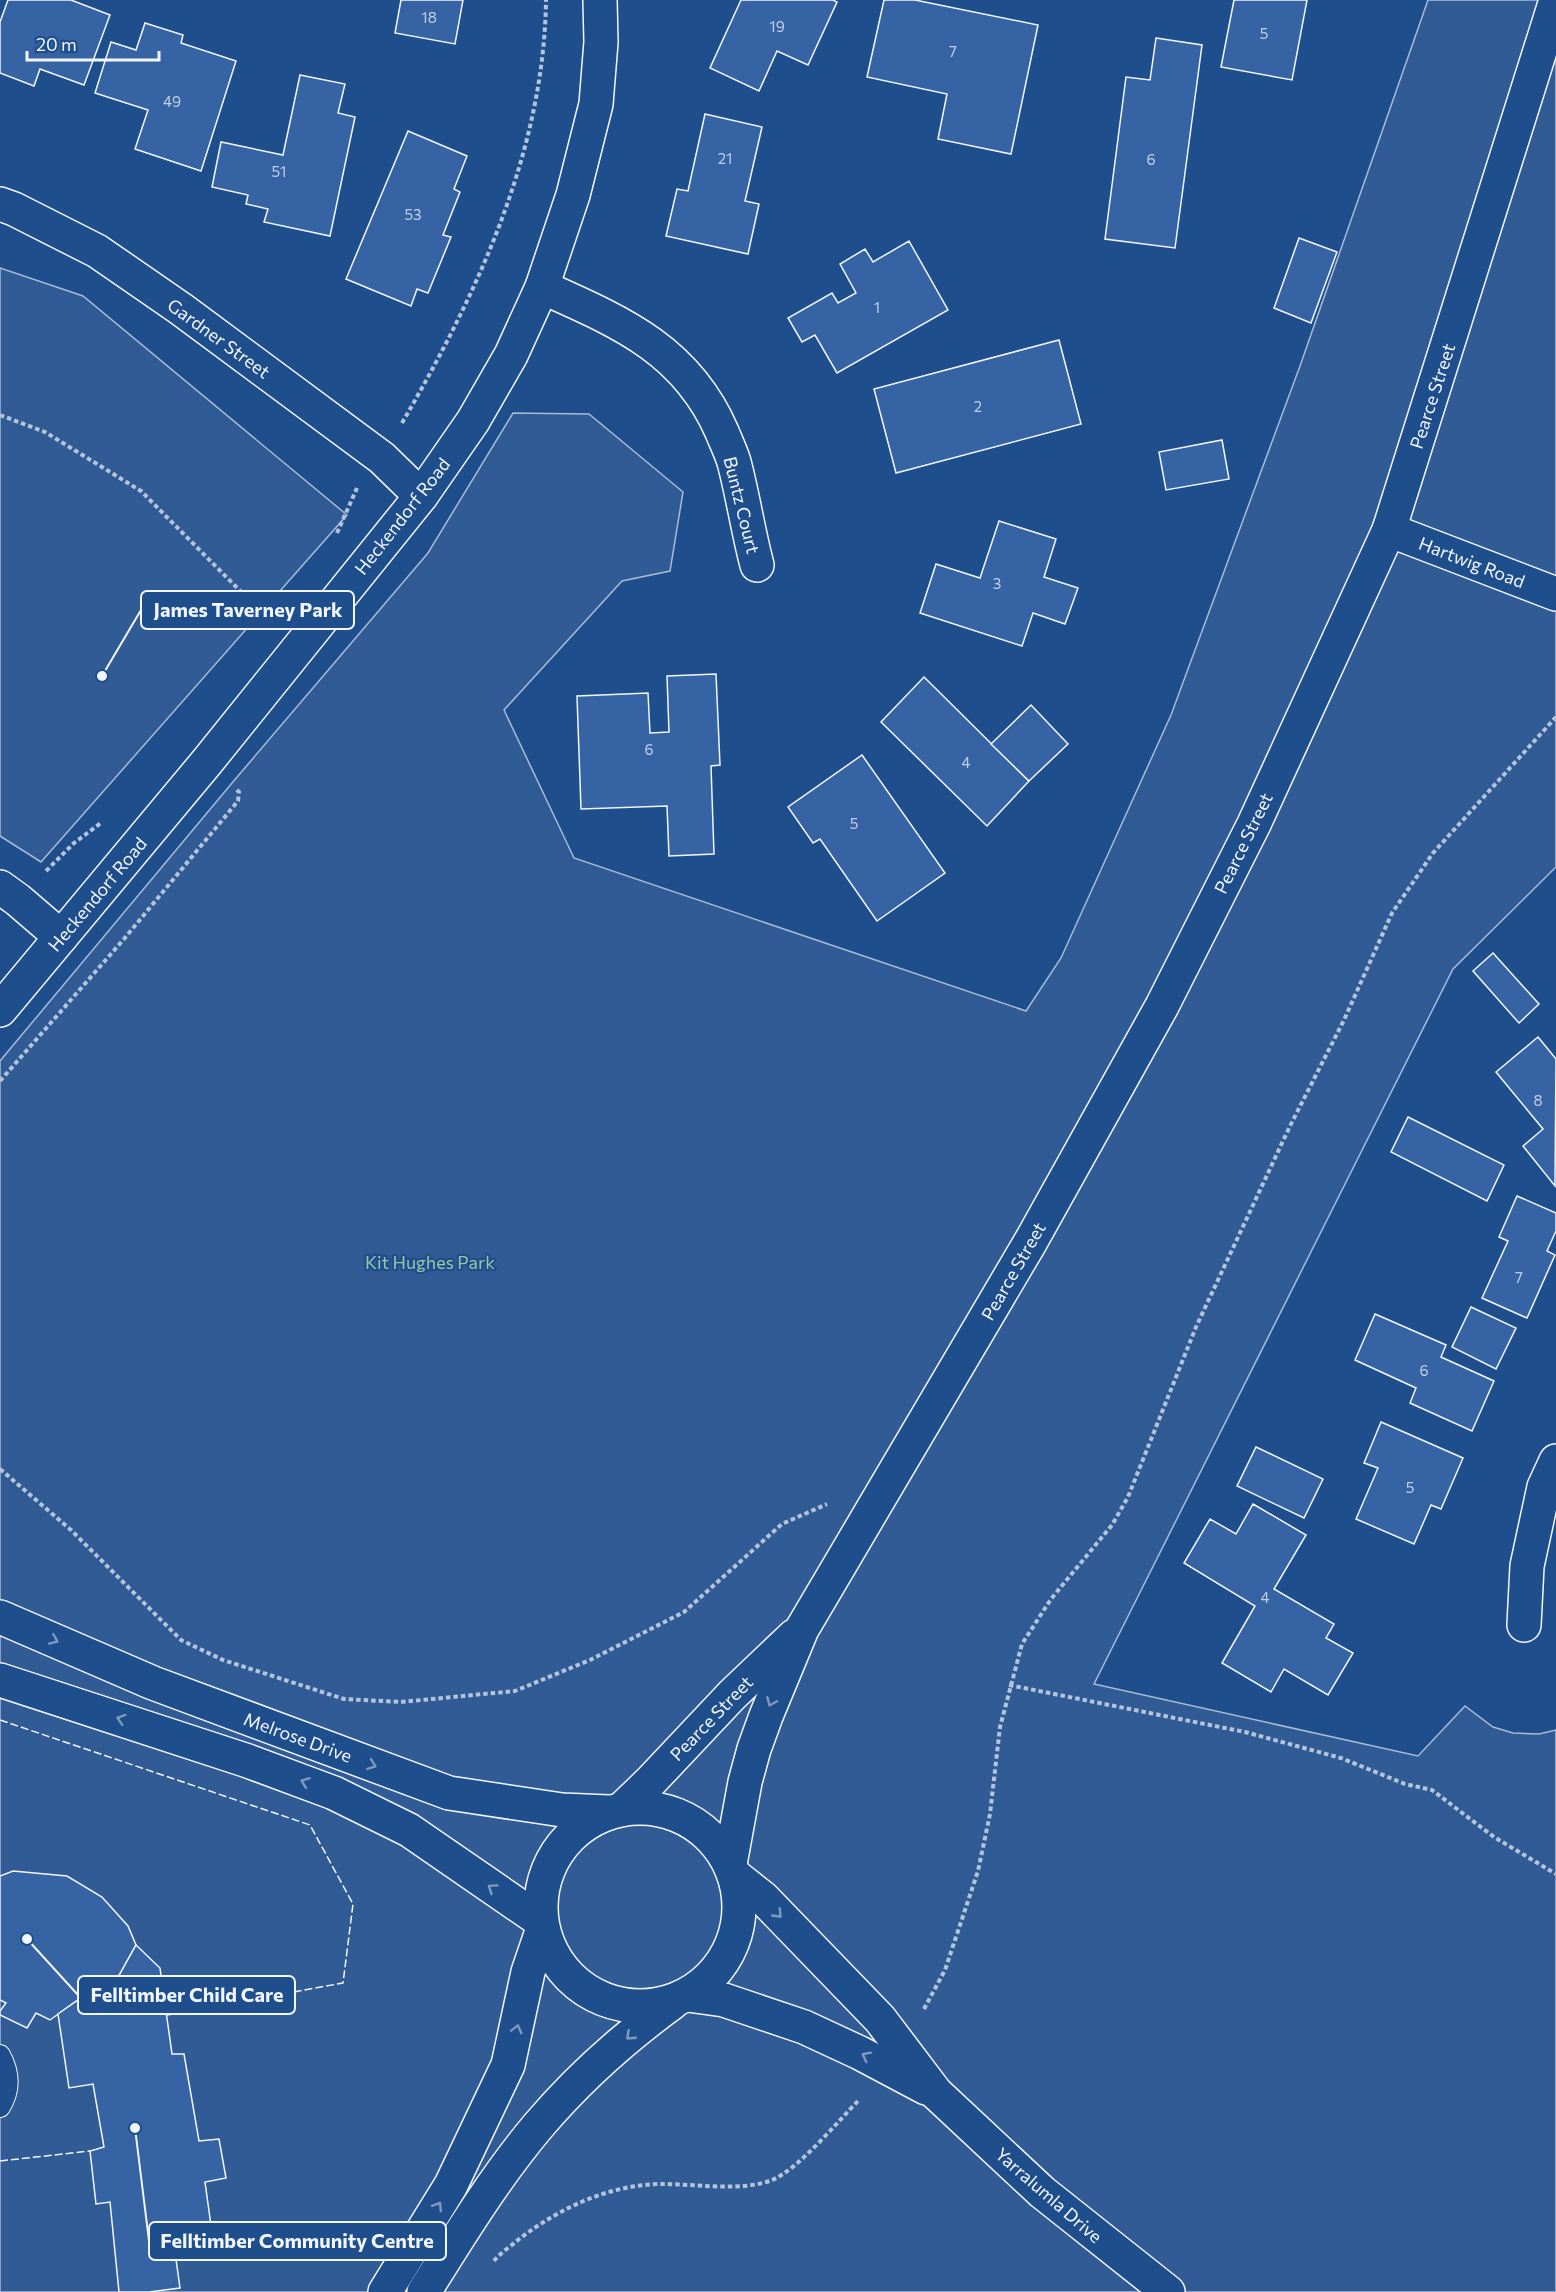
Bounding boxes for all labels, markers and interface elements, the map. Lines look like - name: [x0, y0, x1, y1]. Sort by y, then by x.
- house number: 18: [421, 8, 437, 26]
- house number: 19: [769, 17, 785, 35]
- scale bar: [27, 24, 159, 62]
- house number: 5: [1260, 24, 1268, 42]
- text: 20 m: [36, 33, 77, 55]
- house number: 7: [949, 42, 957, 60]
- house number: 49: [163, 92, 181, 110]
- house number: 21: [718, 149, 732, 167]
- house number: 6: [1146, 150, 1156, 168]
- house number: 51: [271, 162, 287, 180]
- house number: 53: [404, 205, 422, 223]
- street label: Gardner Street: [164, 293, 274, 383]
- house number: 1: [874, 298, 880, 316]
- street label: Pearce Street: [1405, 341, 1459, 451]
- house number: 2: [974, 397, 982, 415]
- street label: Heckendorf Road: [350, 453, 454, 579]
- street label: Buntz Court: [719, 454, 765, 556]
- street label: Hartwig Road: [1416, 532, 1528, 592]
- house number: 3: [993, 574, 1001, 592]
- callout: James Taverney Park: [141, 591, 354, 629]
- text: James Taverney Park: [154, 597, 343, 621]
- house number: 6: [644, 740, 654, 758]
- house number: 4: [962, 753, 971, 771]
- street label: Pearce Street: [1209, 789, 1277, 897]
- house number: 5: [850, 814, 858, 832]
- street label: Heckendorf Road: [43, 833, 151, 955]
- house number: 8: [1533, 1091, 1543, 1109]
- street label: Pearce Street: [976, 1218, 1050, 1324]
- park label: Kit Hughes Park: [365, 1251, 495, 1273]
- house number: 7: [1515, 1268, 1523, 1286]
- house number: 6: [1419, 1361, 1429, 1379]
- house number: 5: [1406, 1478, 1414, 1496]
- house number: 4: [1261, 1588, 1270, 1606]
- one-way arrow: [47, 1633, 58, 1645]
- street label: Pearce Street: [665, 1671, 757, 1765]
- one-way arrow: [767, 1696, 779, 1707]
- street label: Melrose Drive: [241, 1707, 355, 1767]
- one-way arrow: [116, 1714, 127, 1727]
- one-way arrow: [366, 1758, 377, 1770]
- one-way arrow: [300, 1777, 311, 1790]
- one-way arrow: [488, 1884, 499, 1895]
- one-way arrow: [770, 1906, 781, 1917]
- callout: Felltimber Child Care: [78, 1976, 295, 2014]
- text: Felltimber Child Care: [90, 1982, 284, 2006]
- one-way arrow: [509, 2024, 522, 2034]
- one-way arrow: [626, 2028, 637, 2039]
- one-way arrow: [861, 2052, 872, 2063]
- street label: Yarralumla Drive: [991, 2143, 1107, 2247]
- one-way arrow: [430, 2202, 442, 2212]
- callout: Felltimber Community Centre: [149, 2222, 446, 2260]
- text: Felltimber Community Centre: [160, 2228, 434, 2252]

